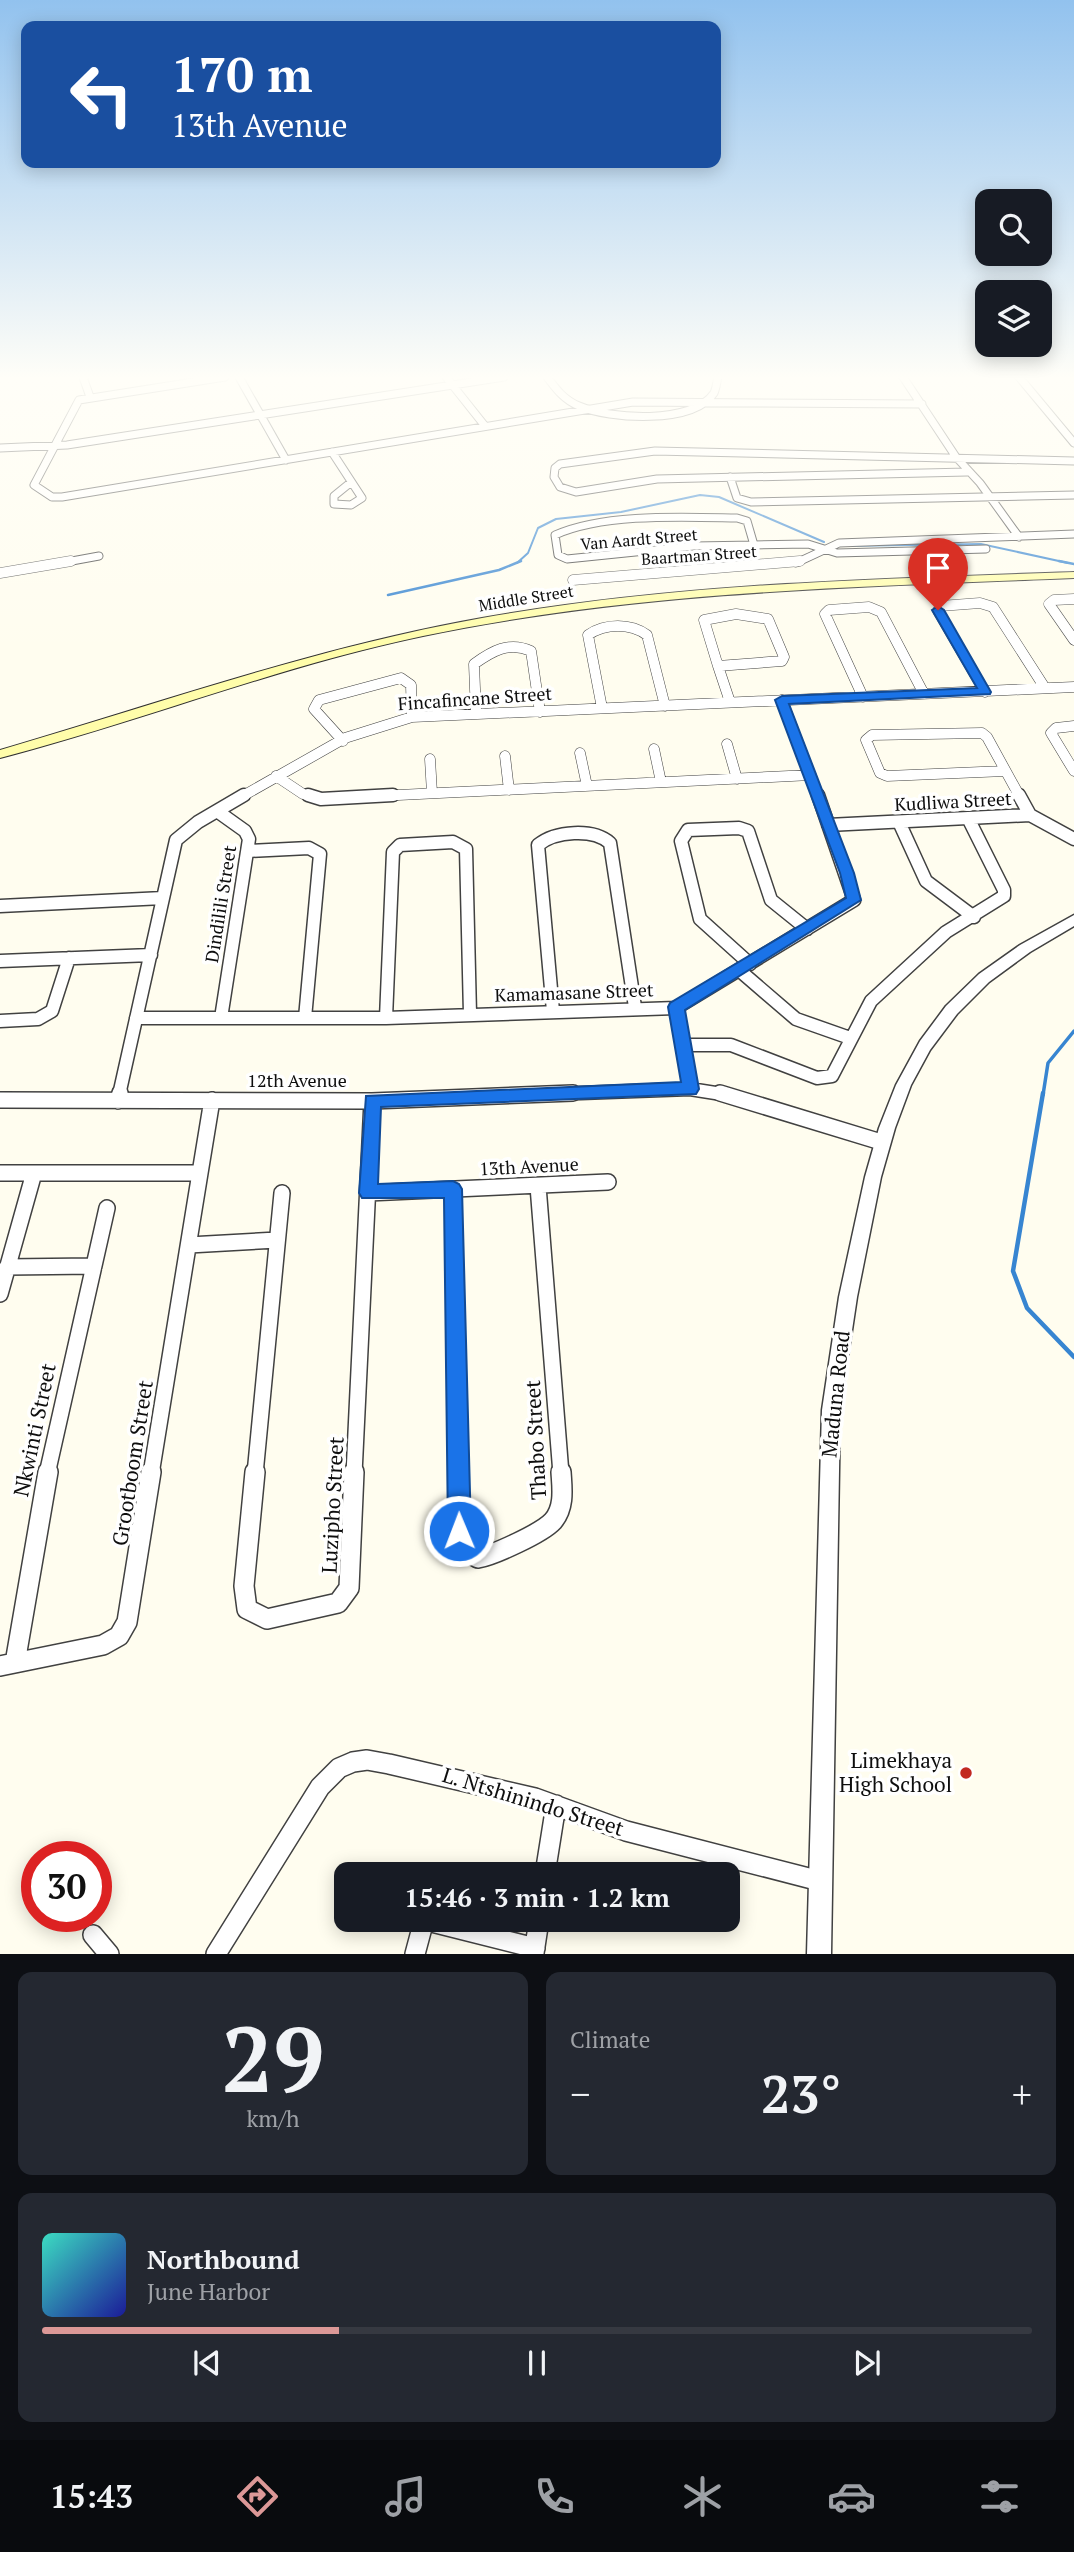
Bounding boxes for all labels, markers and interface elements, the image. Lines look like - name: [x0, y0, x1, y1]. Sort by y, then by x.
- text: 170 m: [171, 41, 313, 106]
- icon: left: [56, 49, 147, 140]
- text: 13th Avenue: [171, 104, 348, 146]
- map controls: [975, 189, 1052, 357]
- button: search: [975, 189, 1052, 266]
- button: layers: [975, 280, 1052, 357]
- street label: Van Aardt Street: [580, 523, 698, 555]
- pin: [908, 538, 968, 610]
- street label: Baartman Street: [640, 540, 758, 570]
- icon: arrive: [919, 549, 957, 587]
- street label: Middle Street: [477, 580, 575, 616]
- street label: Fincafincane Street: [397, 681, 553, 715]
- street label: Kudliwa Street: [894, 786, 1012, 816]
- street label: Dindilili Street: [199, 843, 241, 964]
- street label: Kamamasane Street: [494, 977, 654, 1007]
- street label: 12th Avenue: [247, 1068, 347, 1092]
- street label: 13th Avenue: [479, 1151, 579, 1181]
- street label: Maduna Road: [814, 1329, 856, 1459]
- street label: Nkwinti Street: [6, 1360, 62, 1499]
- street label: Grootboom Street: [105, 1378, 159, 1548]
- street label: Thabo Street: [518, 1379, 552, 1501]
- street label: Luzipho Street: [314, 1436, 350, 1574]
- position arrow: [422, 1494, 496, 1568]
- place label: Limekhaya High School: [839, 1746, 952, 1798]
- street label: L. Ntshinindo Street: [439, 1760, 628, 1842]
- marker: Limekhaya High School: [958, 1765, 974, 1781]
- speed limit sign: 30: [21, 1841, 112, 1932]
- text: 15:46 · 3 min · 1.2 km: [404, 1880, 670, 1914]
- text: 29: [222, 1997, 324, 2118]
- text: Climate: [570, 2024, 650, 2055]
- text: 23°: [761, 2059, 841, 2128]
- text: −: [570, 2069, 590, 2119]
- text: +: [1012, 2069, 1032, 2119]
- text: km/h: [246, 2103, 300, 2134]
- text: Northbound: [147, 2242, 300, 2276]
- text: June Harbor: [147, 2276, 270, 2307]
- icon: previous: [188, 2344, 226, 2382]
- icon: pause: [518, 2344, 556, 2382]
- icon: next: [848, 2344, 886, 2382]
- icon: directions: [233, 2472, 282, 2521]
- icon: music: [381, 2472, 430, 2521]
- icon: phone: [530, 2472, 579, 2521]
- icon: climate: [678, 2472, 727, 2521]
- icon: car: [827, 2472, 876, 2521]
- icon: filters: [975, 2472, 1024, 2521]
- text: 15:43: [50, 2475, 133, 2517]

